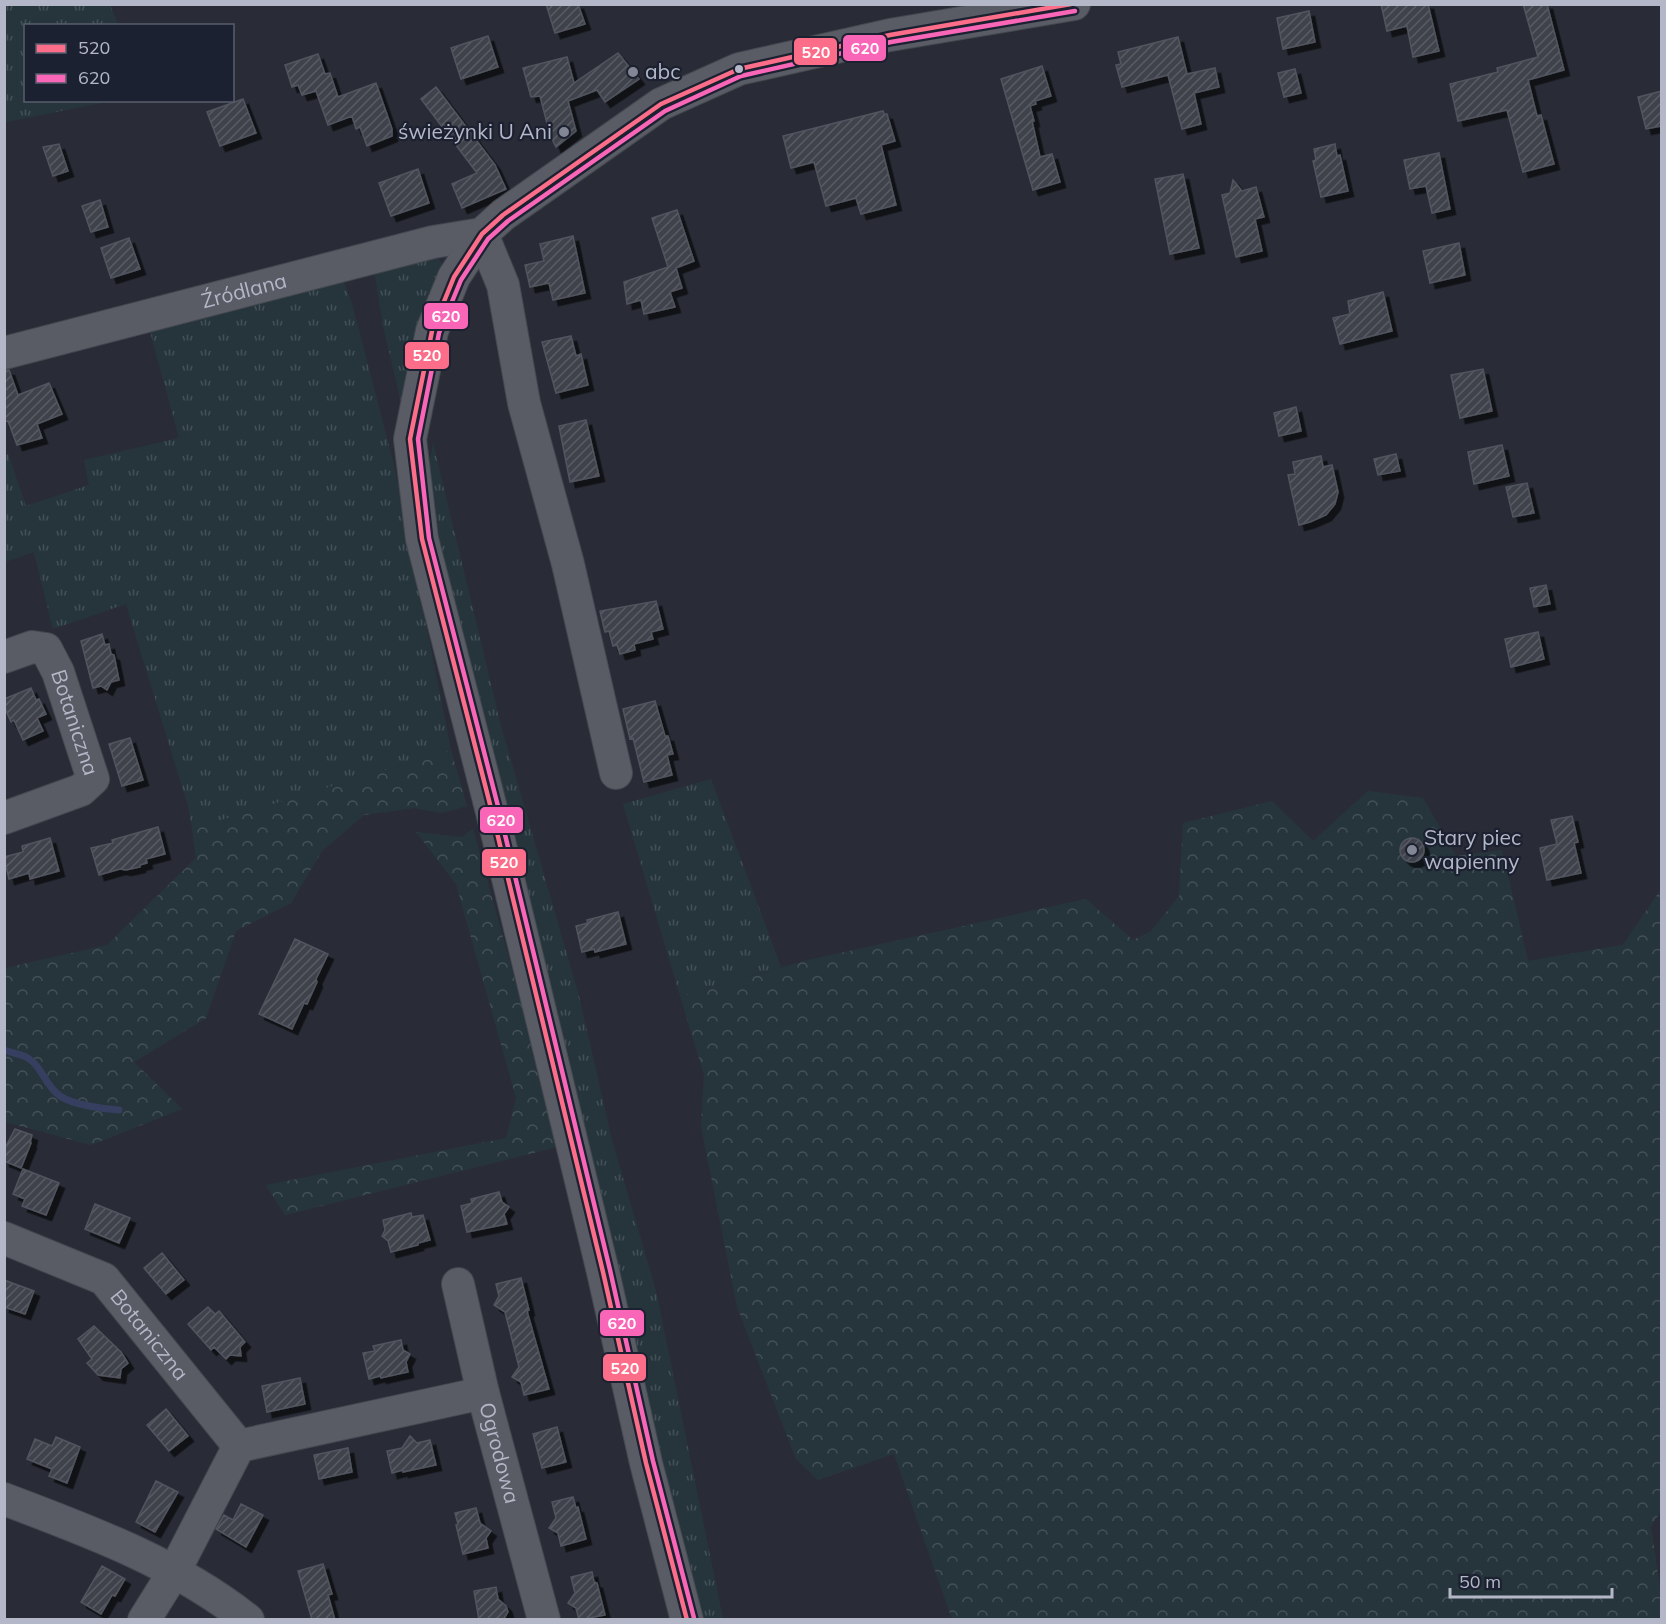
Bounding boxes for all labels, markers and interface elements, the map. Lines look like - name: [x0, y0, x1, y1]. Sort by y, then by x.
- legend: [24, 24, 234, 102]
- line badge: 620: [842, 34, 887, 62]
- text: 520: [78, 36, 110, 59]
- line badge: 520: [793, 37, 838, 66]
- text: 620: [851, 38, 879, 58]
- text: 520: [802, 42, 830, 62]
- place label: abc: [645, 58, 681, 84]
- unlabelled marker: [733, 63, 745, 75]
- marker: abc: [626, 65, 640, 79]
- text: 620: [78, 66, 110, 89]
- place label: świeżynki U Ani: [398, 118, 552, 144]
- marker: świeżynki U Ani: [557, 125, 571, 139]
- street label: Źródlana: [198, 266, 289, 313]
- line badge: 620: [423, 302, 469, 330]
- text: 620: [432, 306, 460, 326]
- line badge: 520: [404, 341, 450, 370]
- text: 520: [413, 345, 441, 365]
- street label: Botaniczna: [46, 666, 105, 778]
- line badge: 620: [479, 806, 524, 834]
- text: 620: [487, 810, 515, 830]
- place label: Stary piec wapienny: [1424, 824, 1521, 874]
- marker: Stary piec wapienny: [1405, 843, 1419, 857]
- line badge: 520: [481, 848, 527, 877]
- text: 520: [490, 852, 518, 872]
- street label: Botaniczna: [105, 1283, 195, 1385]
- line badge: 620: [599, 1309, 645, 1337]
- text: 620: [608, 1313, 636, 1333]
- line badge: 520: [602, 1353, 647, 1382]
- text: 520: [611, 1358, 639, 1378]
- street label: Ogrodowa: [474, 1399, 526, 1506]
- scale bar: [1450, 1561, 1612, 1599]
- text: 50 m: [1459, 1570, 1501, 1593]

